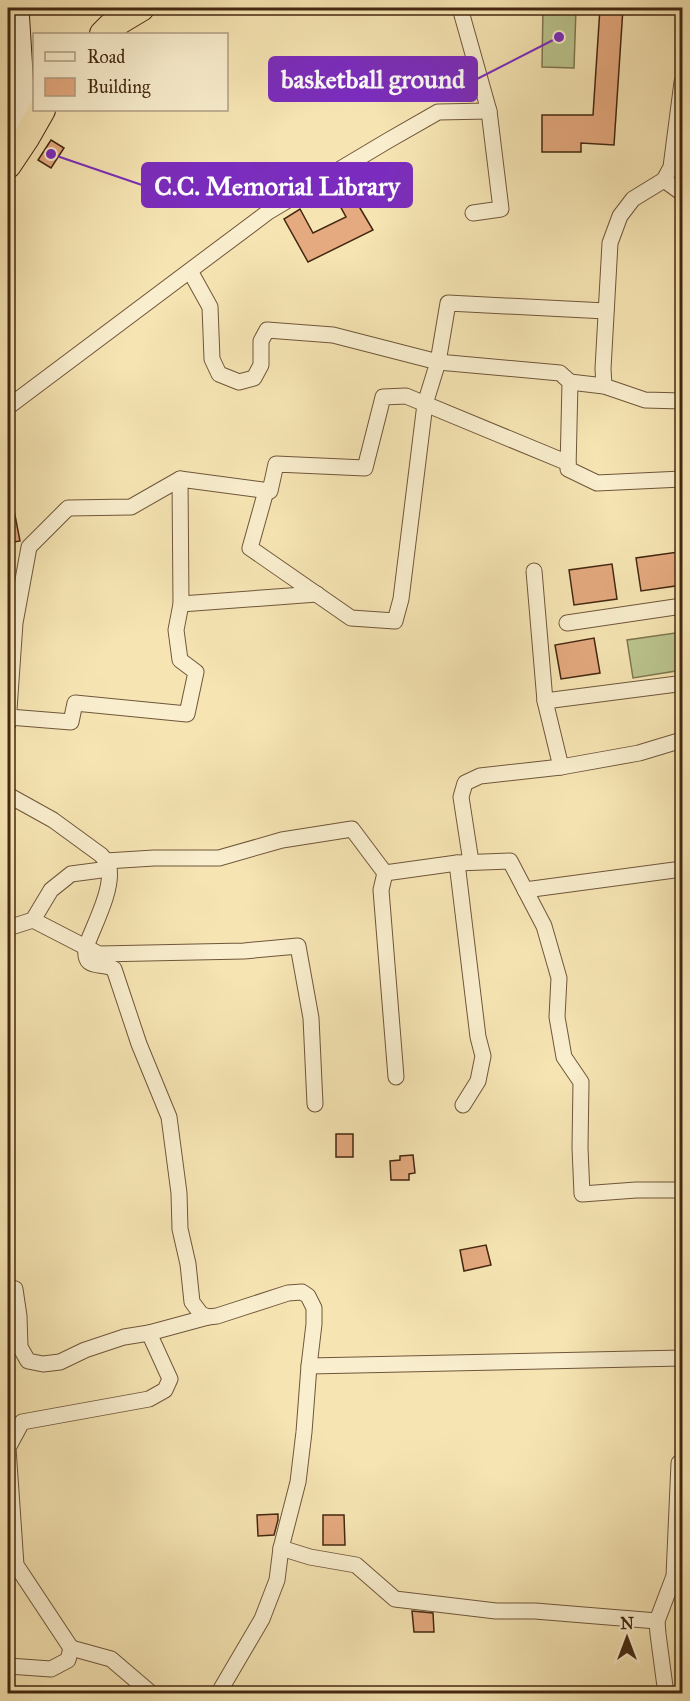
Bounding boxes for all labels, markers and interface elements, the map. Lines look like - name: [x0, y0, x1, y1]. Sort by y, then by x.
- legend: [33, 33, 228, 111]
- text: Road: [87, 46, 125, 68]
- callout: basketball ground: [269, 57, 477, 101]
- text: basketball ground: [280, 63, 466, 96]
- text: Building: [87, 76, 151, 99]
- callout: C.C. Memorial Library: [142, 163, 412, 207]
- text: C.C. Memorial Library: [154, 170, 402, 202]
- north arrow: [597, 1608, 657, 1668]
- text: N: [620, 1614, 634, 1633]

